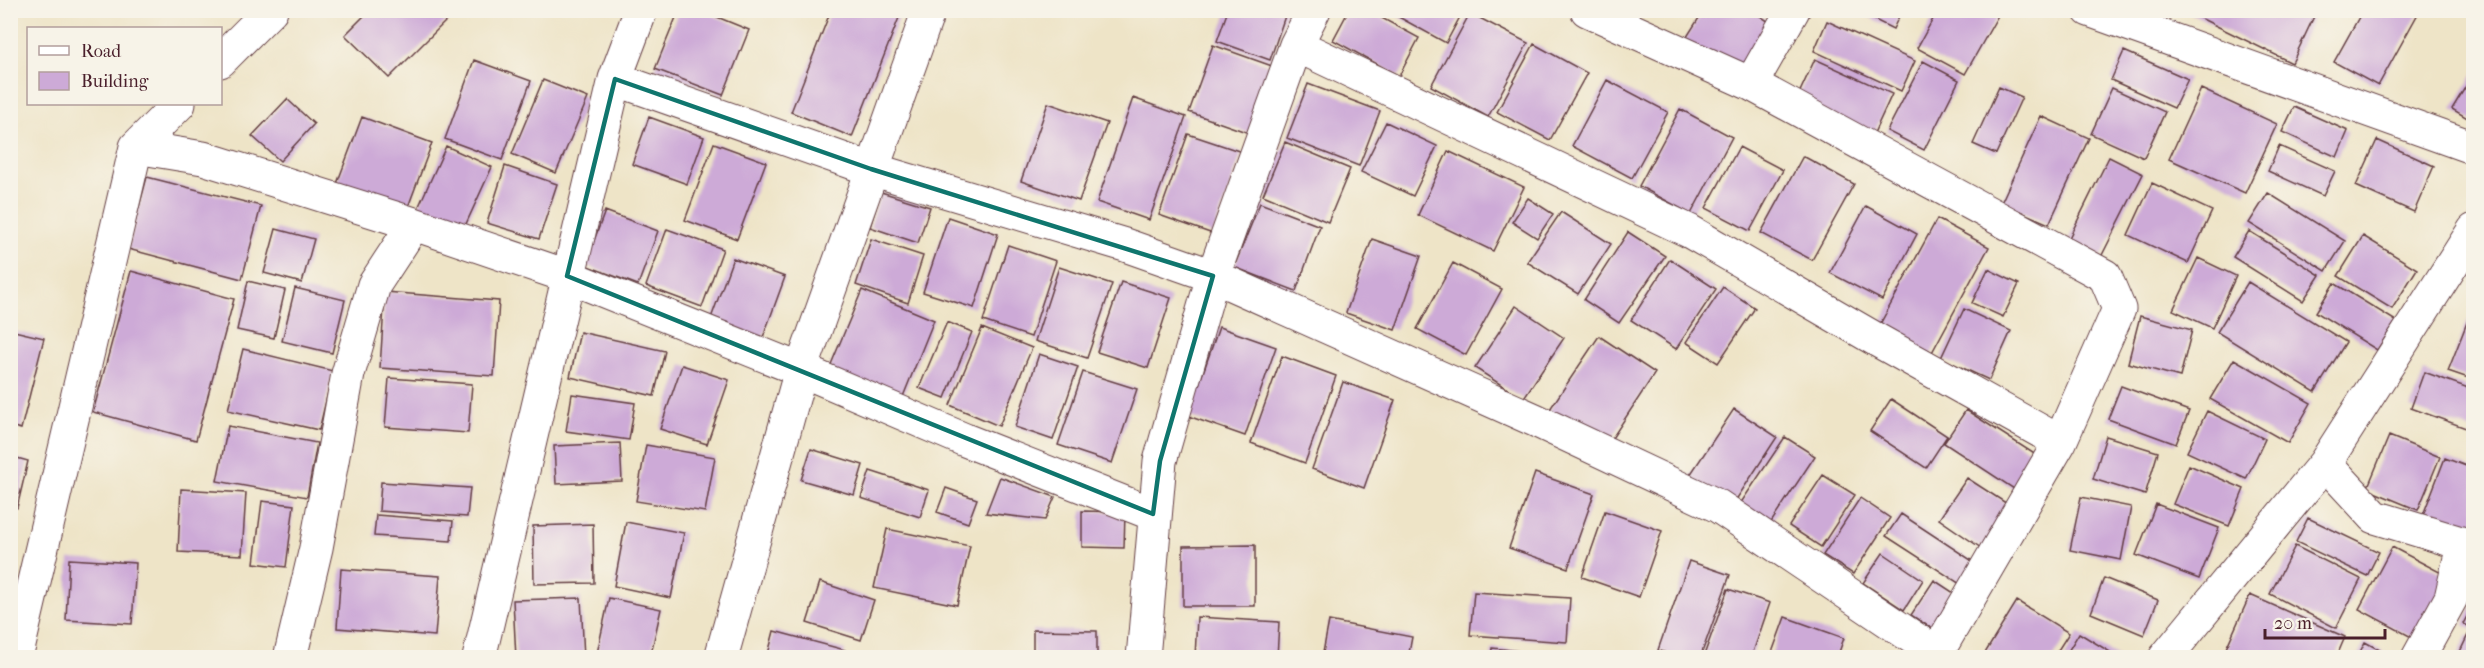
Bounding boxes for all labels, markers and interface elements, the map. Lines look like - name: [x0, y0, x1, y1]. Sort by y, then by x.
- legend: [27, 27, 222, 105]
- text: Road: [81, 41, 121, 62]
- text: Building: [81, 71, 149, 92]
- scale bar: [2265, 602, 2385, 640]
- text: 20 m: [2274, 613, 2312, 634]

